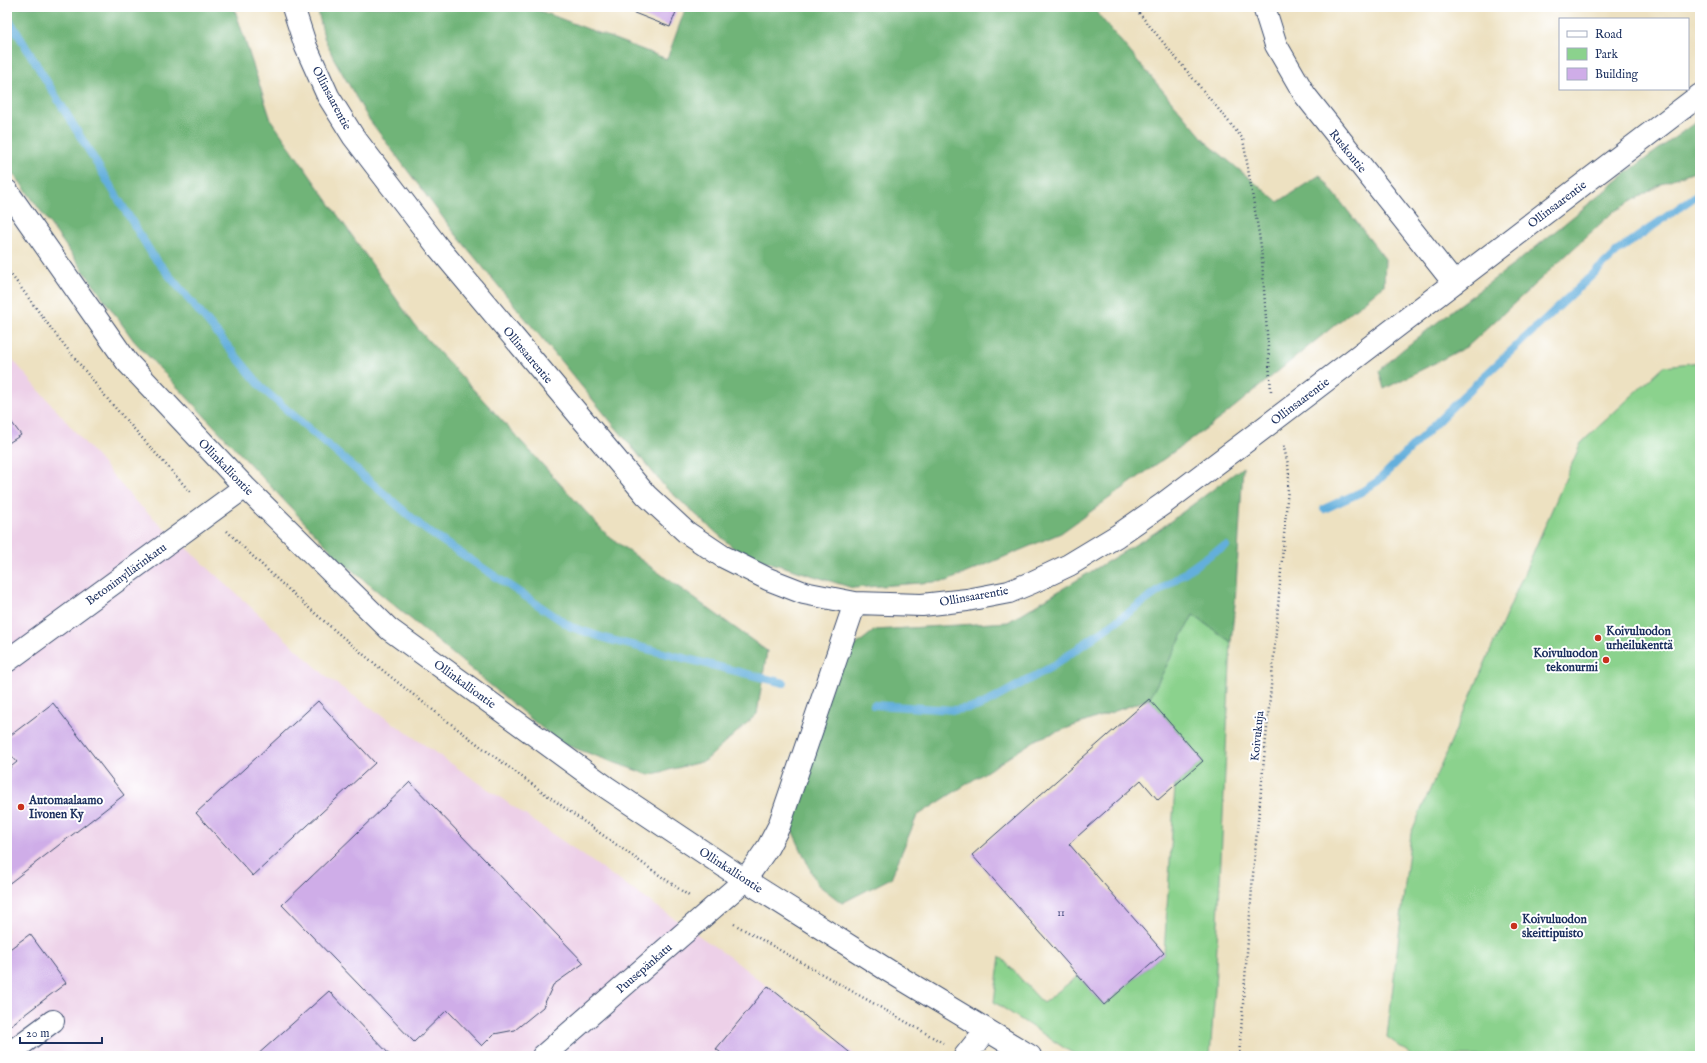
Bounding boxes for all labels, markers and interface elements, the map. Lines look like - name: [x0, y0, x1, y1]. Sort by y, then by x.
- legend: [1559, 18, 1689, 90]
- text: Road: [1595, 27, 1623, 42]
- text: Park: [1595, 47, 1618, 62]
- street label: Ollinsaarentie: [309, 64, 355, 133]
- text: Building: [1595, 67, 1639, 82]
- street label: Ruskontie: [1326, 127, 1370, 176]
- street label: Ollinsaarentie: [1525, 177, 1590, 231]
- street label: Ollinsaarentie: [499, 324, 556, 387]
- street label: Ollinsaarentie: [1268, 374, 1333, 428]
- street label: Ollinkalliontie: [195, 436, 257, 499]
- street label: Betonimyllärinkatu: [83, 540, 170, 609]
- street label: Ollinsaarentie: [938, 583, 1010, 610]
- place label: Koivuluodon urheilukenttä: [1606, 624, 1674, 653]
- marker: Koivuluodon urheilukenttä: [1593, 633, 1603, 643]
- place label: Koivuluodon tekonurmi: [1533, 646, 1599, 675]
- marker: Koivuluodon tekonurmi: [1601, 655, 1611, 665]
- street label: Ollinkalliontie: [431, 657, 499, 712]
- street label: Koivukuja: [1247, 709, 1268, 762]
- place label: Automaalaamo Iivonen Ky: [28, 793, 103, 823]
- marker: Automaalaamo Iivonen Ky: [16, 802, 26, 812]
- street label: Ollinkalliontie: [696, 844, 766, 897]
- house number: 11: [1057, 907, 1065, 920]
- place label: Koivuluodon skeittipuisto: [1522, 912, 1587, 942]
- marker: Koivuluodon skeittipuisto: [1509, 921, 1519, 931]
- street label: Puusepänkatu: [613, 940, 676, 997]
- scale bar: [20, 1019, 102, 1045]
- text: 20 m: [26, 1026, 49, 1041]

